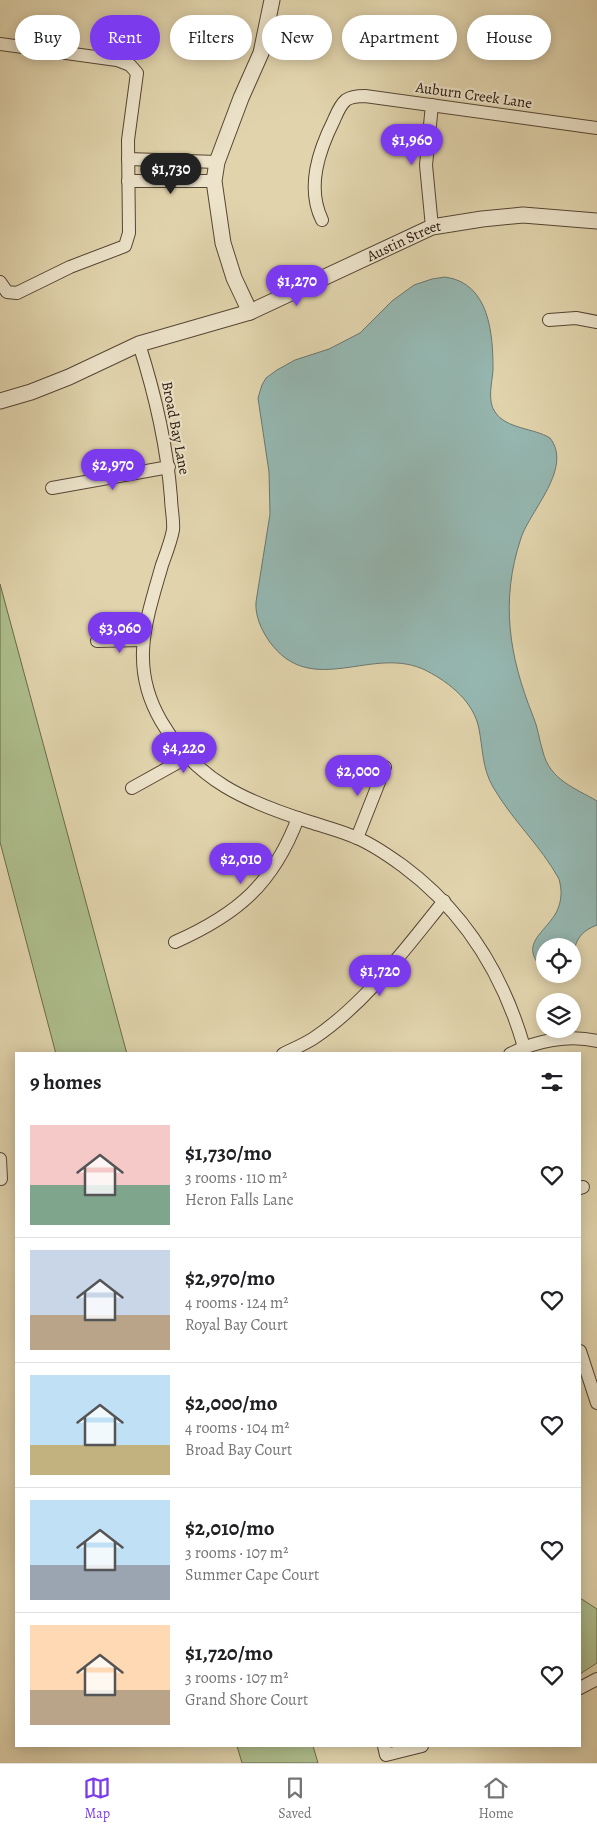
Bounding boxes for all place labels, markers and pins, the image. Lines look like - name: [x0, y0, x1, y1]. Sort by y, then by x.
- pin: $1,960: [371, 124, 453, 166]
- pin: $1,730: [130, 152, 212, 195]
- pin: $1,270: [256, 264, 338, 307]
- pin: $2,970: [72, 448, 154, 491]
- pin: $3,060: [79, 612, 161, 654]
- pin: $4,220: [143, 732, 225, 774]
- pin: $2,000: [317, 754, 399, 797]
- pin: $2,010: [200, 842, 282, 885]
- pin: $1,720: [339, 954, 421, 997]

